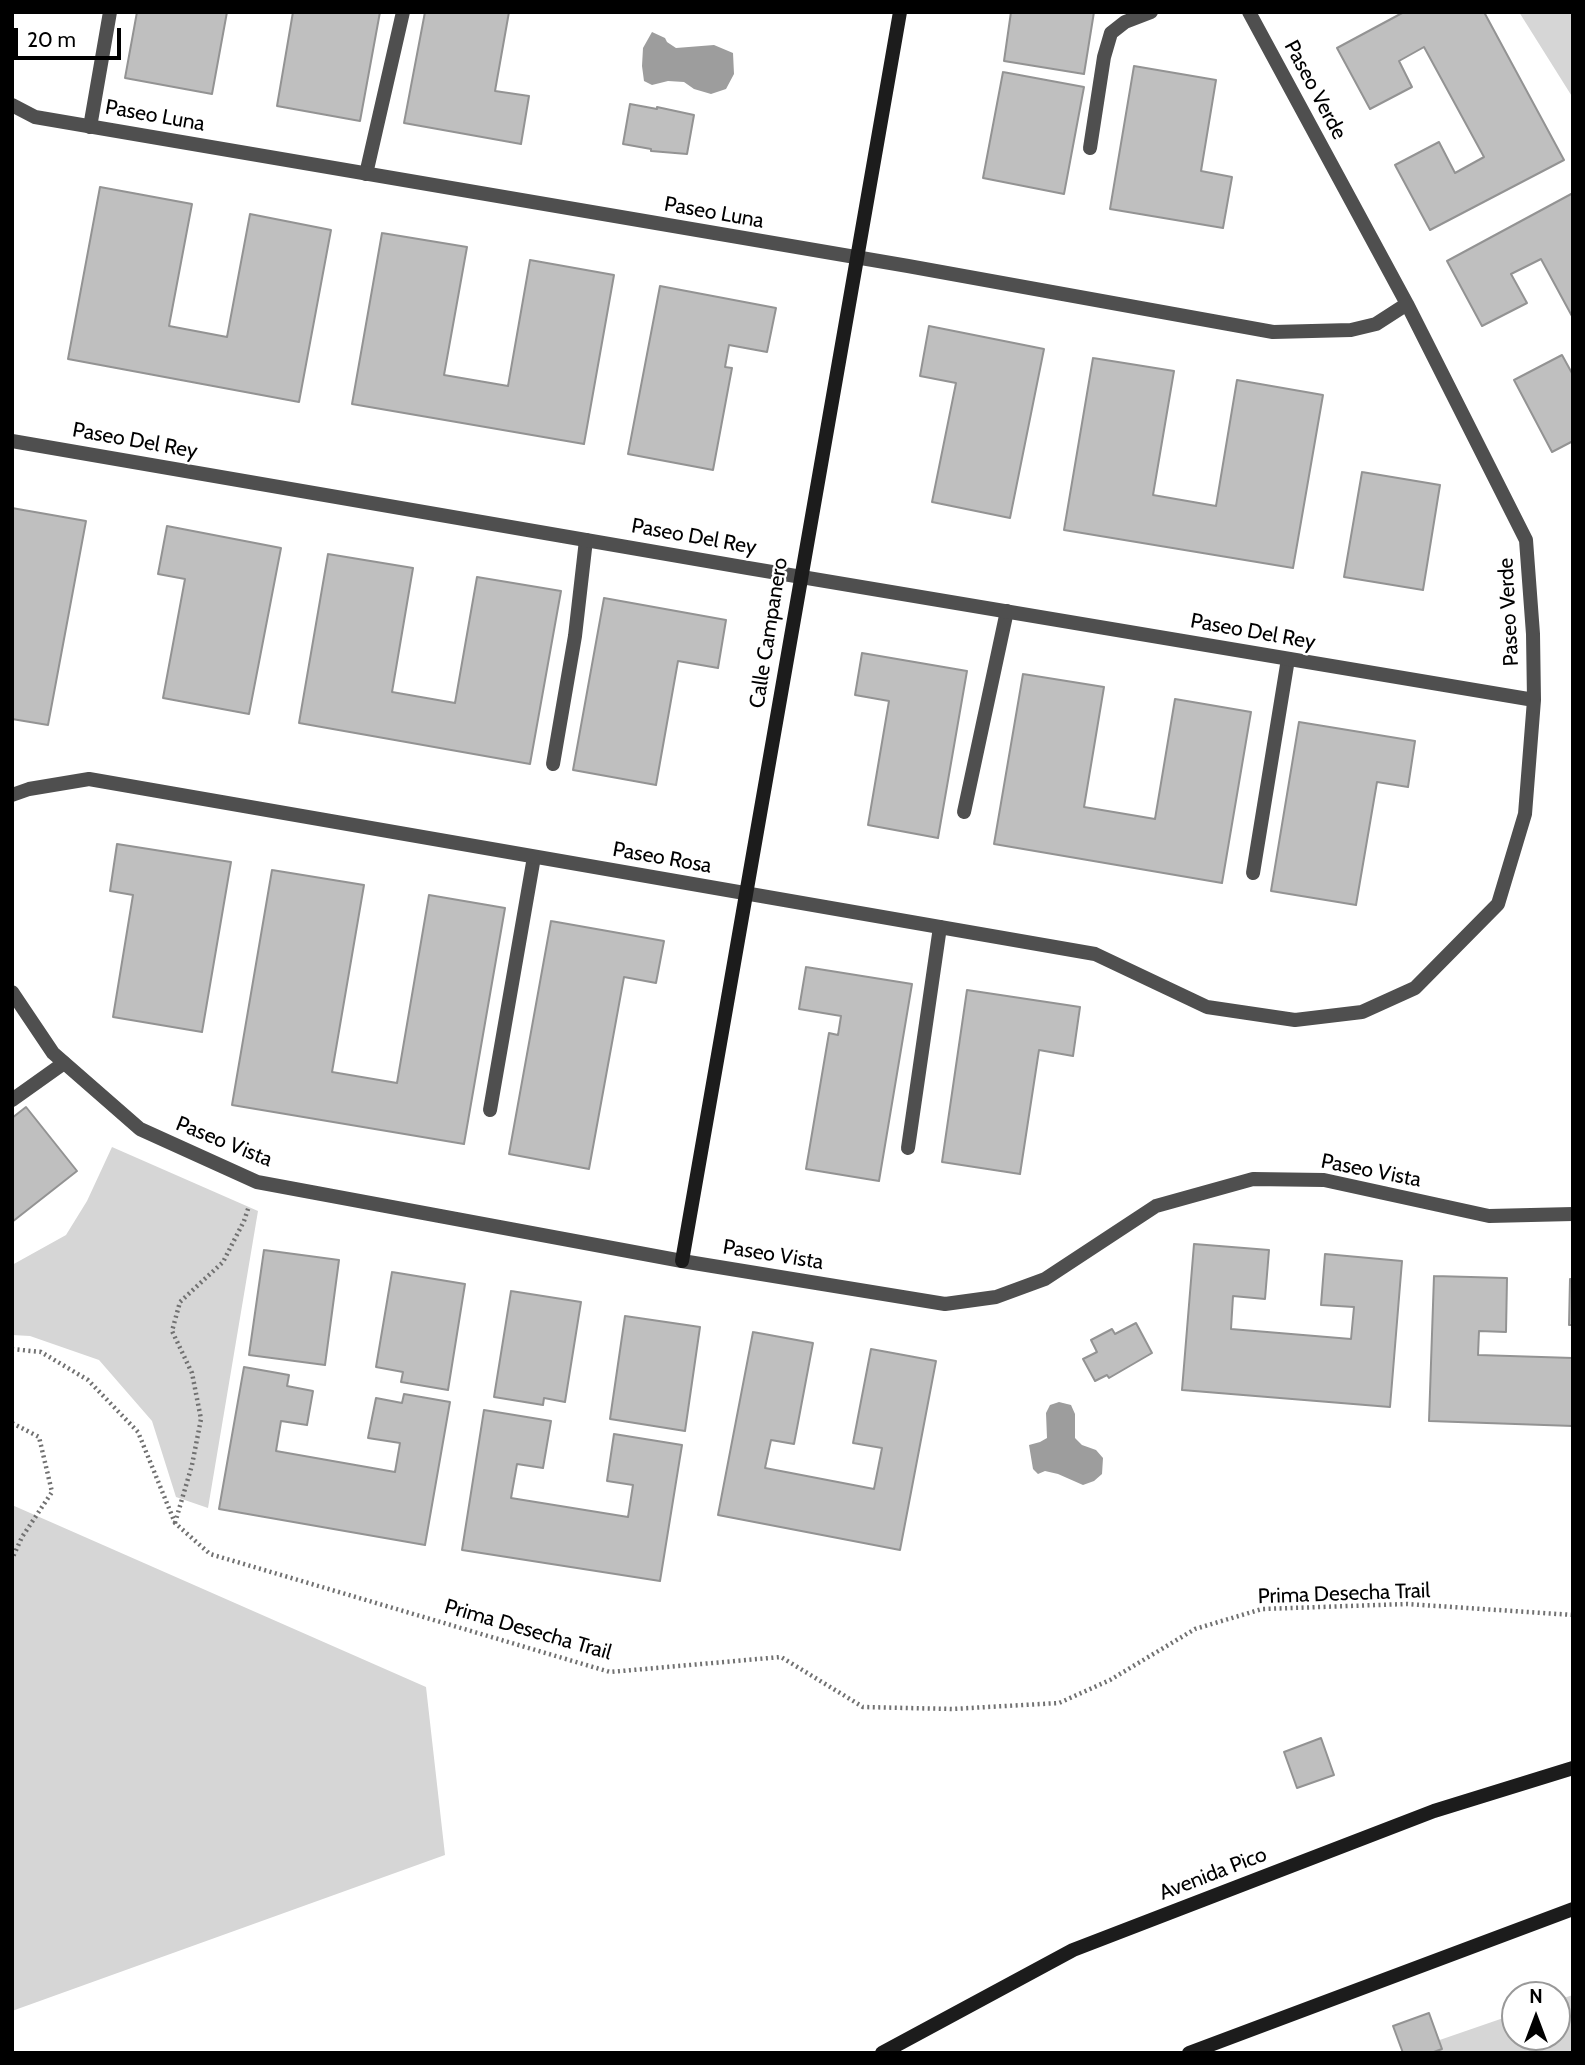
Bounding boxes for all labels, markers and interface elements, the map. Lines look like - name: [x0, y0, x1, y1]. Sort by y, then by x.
- scale bar: [18, 14, 124, 58]
- text: 20 m: [27, 27, 76, 52]
- street label: Paseo Verde: [1278, 36, 1352, 144]
- street label: Paseo Luna: [103, 95, 207, 137]
- street label: Paseo Luna: [662, 192, 766, 234]
- street label: Paseo Del Rey: [70, 418, 200, 464]
- street label: Paseo Del Rey: [629, 514, 759, 560]
- street label: Calle Campanero: [745, 556, 793, 710]
- street label: Paseo Verde: [1494, 557, 1524, 667]
- street label: Paseo Del Rey: [1188, 609, 1318, 655]
- street label: Paseo Rosa: [611, 837, 713, 879]
- street label: Paseo Vista: [172, 1111, 276, 1173]
- street label: Paseo Vista: [1319, 1149, 1423, 1193]
- street label: Paseo Vista: [721, 1235, 825, 1275]
- street label: Prima Desecha Trail: [1257, 1578, 1431, 1610]
- street label: Prima Desecha Trail: [442, 1594, 614, 1666]
- street label: Avenida Pico: [1156, 1842, 1270, 1906]
- north arrow: [1501, 1981, 1571, 2051]
- text: N: [1529, 1985, 1543, 2008]

